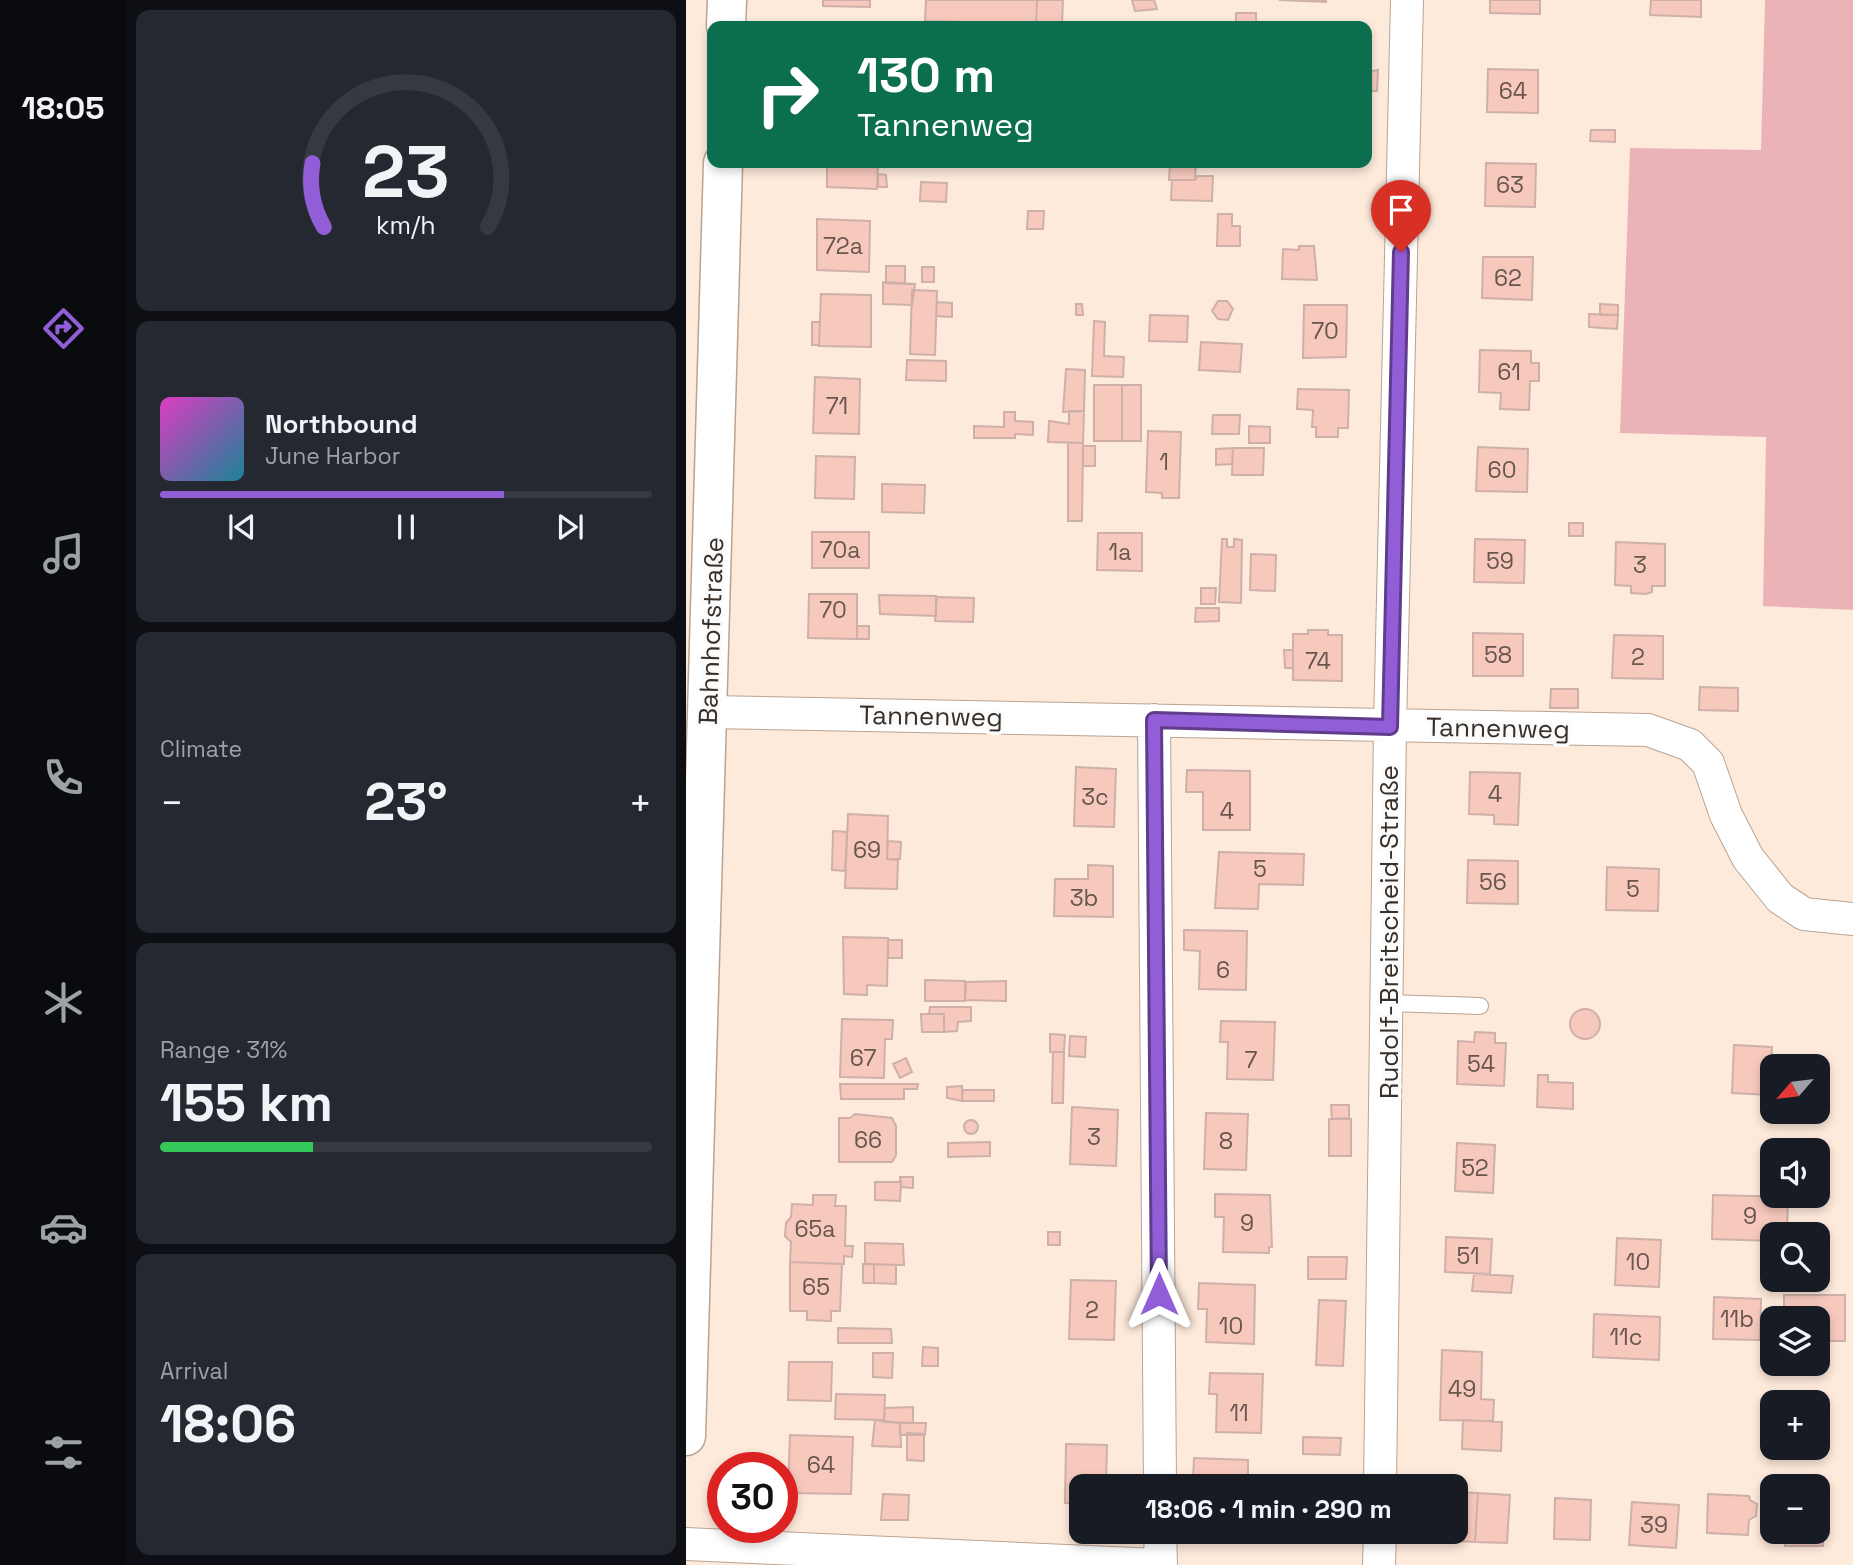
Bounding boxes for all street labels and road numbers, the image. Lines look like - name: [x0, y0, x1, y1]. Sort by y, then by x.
- street label: Bahnhofstraße: [691, 536, 731, 726]
- street label: Tannenweg: [859, 698, 1003, 734]
- street label: Tannenweg: [1426, 710, 1570, 746]
- street label: Rudolf-Breitscheid-Straße: [1372, 765, 1406, 1099]

